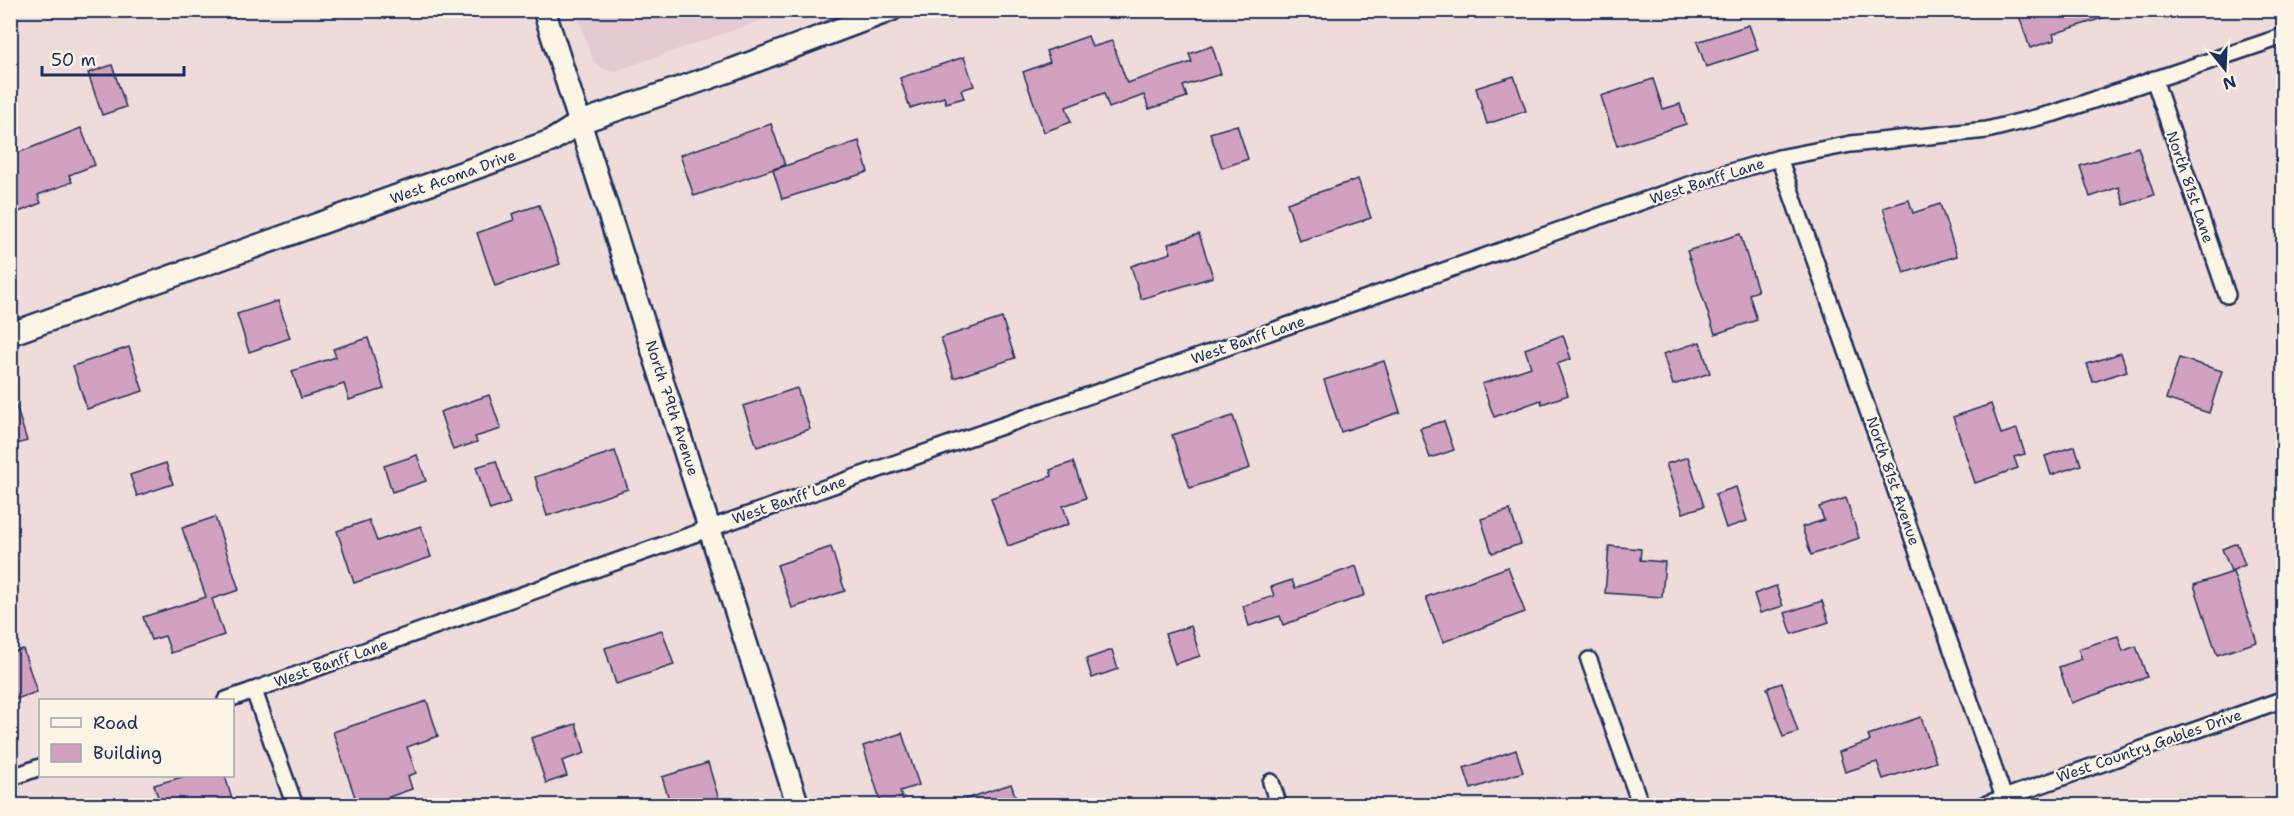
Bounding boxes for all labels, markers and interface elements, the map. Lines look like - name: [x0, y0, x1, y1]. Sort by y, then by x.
- scale bar: [42, 39, 184, 77]
- north arrow: [2195, 39, 2255, 99]
- text: 50 m: [51, 48, 96, 72]
- text: N: [2220, 71, 2239, 95]
- street label: North 81st Lane: [2161, 128, 2219, 246]
- street label: West Acoma Drive: [387, 145, 519, 209]
- street label: West Banff Lane: [1647, 153, 1767, 209]
- street label: West Banff Lane: [1188, 311, 1308, 369]
- street label: North 79th Avenue: [641, 338, 703, 478]
- street label: North 81st Avenue: [1862, 414, 1924, 548]
- street label: West Banff Lane: [729, 471, 849, 529]
- street label: West Banff Lane: [271, 634, 391, 692]
- legend: [39, 699, 234, 777]
- street label: West Country Gables Drive: [2054, 705, 2244, 787]
- text: Road: [93, 711, 138, 735]
- text: Building: [93, 741, 162, 765]

